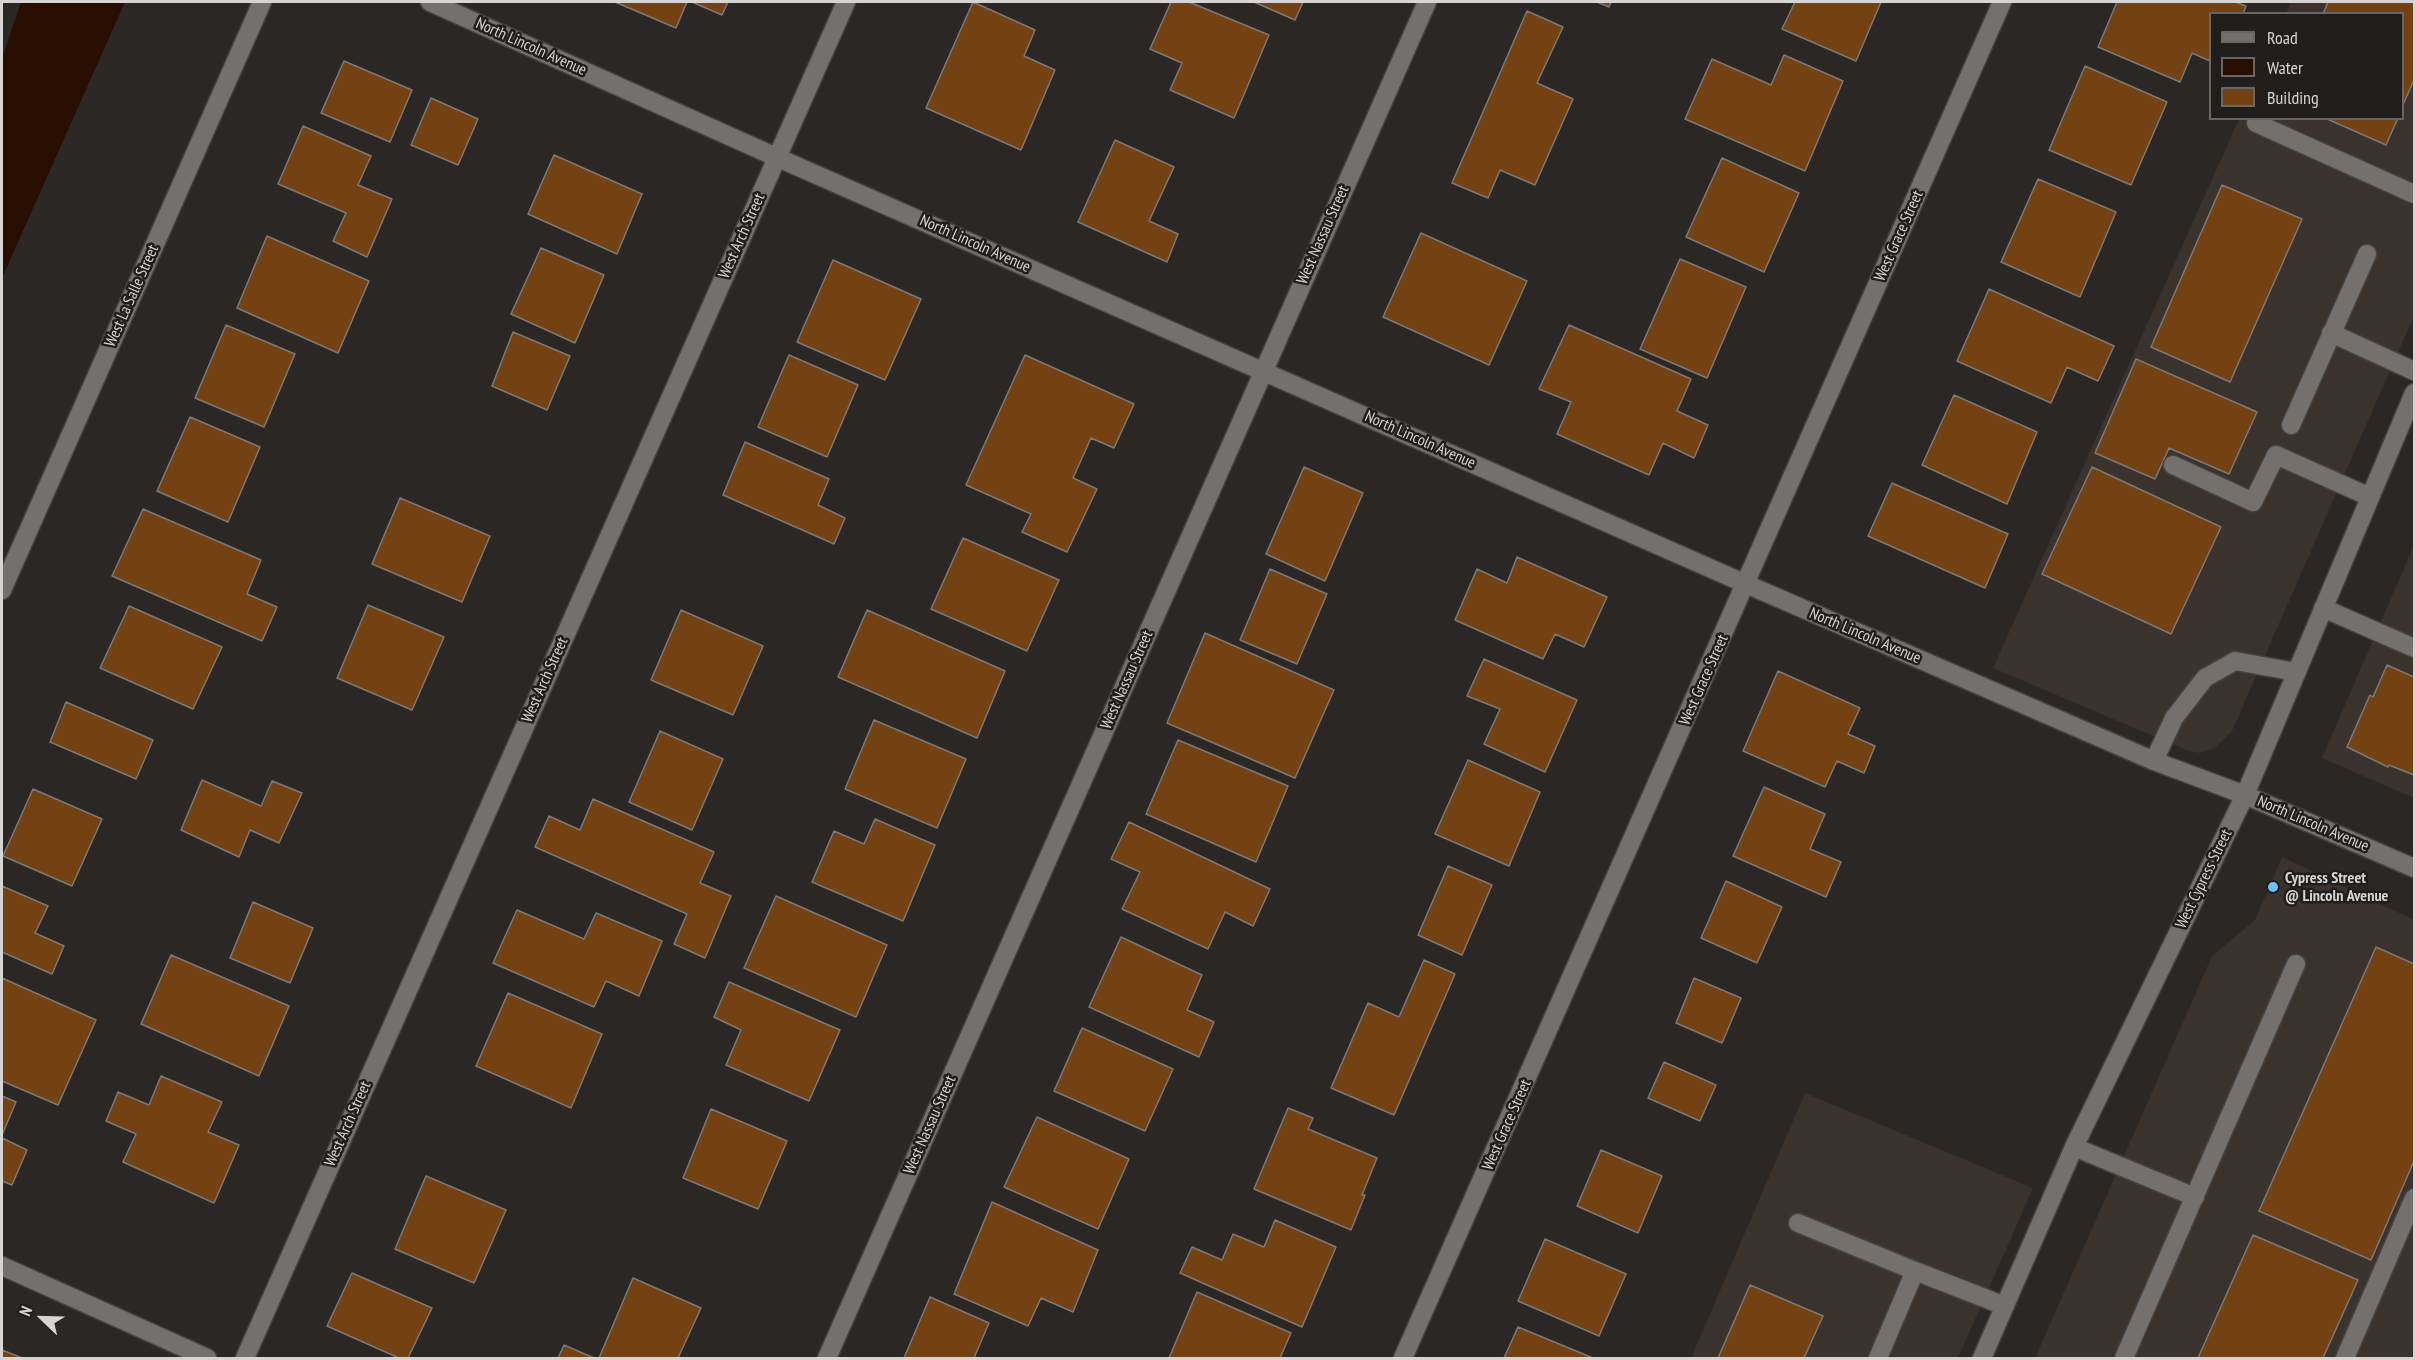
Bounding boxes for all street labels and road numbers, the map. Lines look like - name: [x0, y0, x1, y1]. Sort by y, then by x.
- street label: North Lincoln Avenue: [473, 14, 589, 80]
- street label: West Nassau Street: [1293, 183, 1353, 287]
- street label: West Grace Street: [1870, 188, 1928, 284]
- street label: West Arch Street: [715, 190, 769, 282]
- street label: North Lincoln Avenue: [917, 211, 1033, 277]
- street label: West La Salle Street: [101, 242, 163, 350]
- street label: North Lincoln Avenue: [1362, 407, 1478, 473]
- street label: North Lincoln Avenue: [1806, 604, 1924, 668]
- street label: West Nassau Street: [1097, 628, 1157, 732]
- street label: West Grace Street: [1675, 632, 1733, 728]
- street label: West Arch Street: [518, 634, 572, 726]
- street label: North Lincoln Avenue: [2254, 792, 2372, 856]
- street label: West Cypress Street: [2172, 826, 2236, 932]
- street label: West Nassau Street: [900, 1073, 960, 1177]
- street label: West Grace Street: [1478, 1077, 1536, 1173]
- street label: West Arch Street: [321, 1078, 375, 1170]

